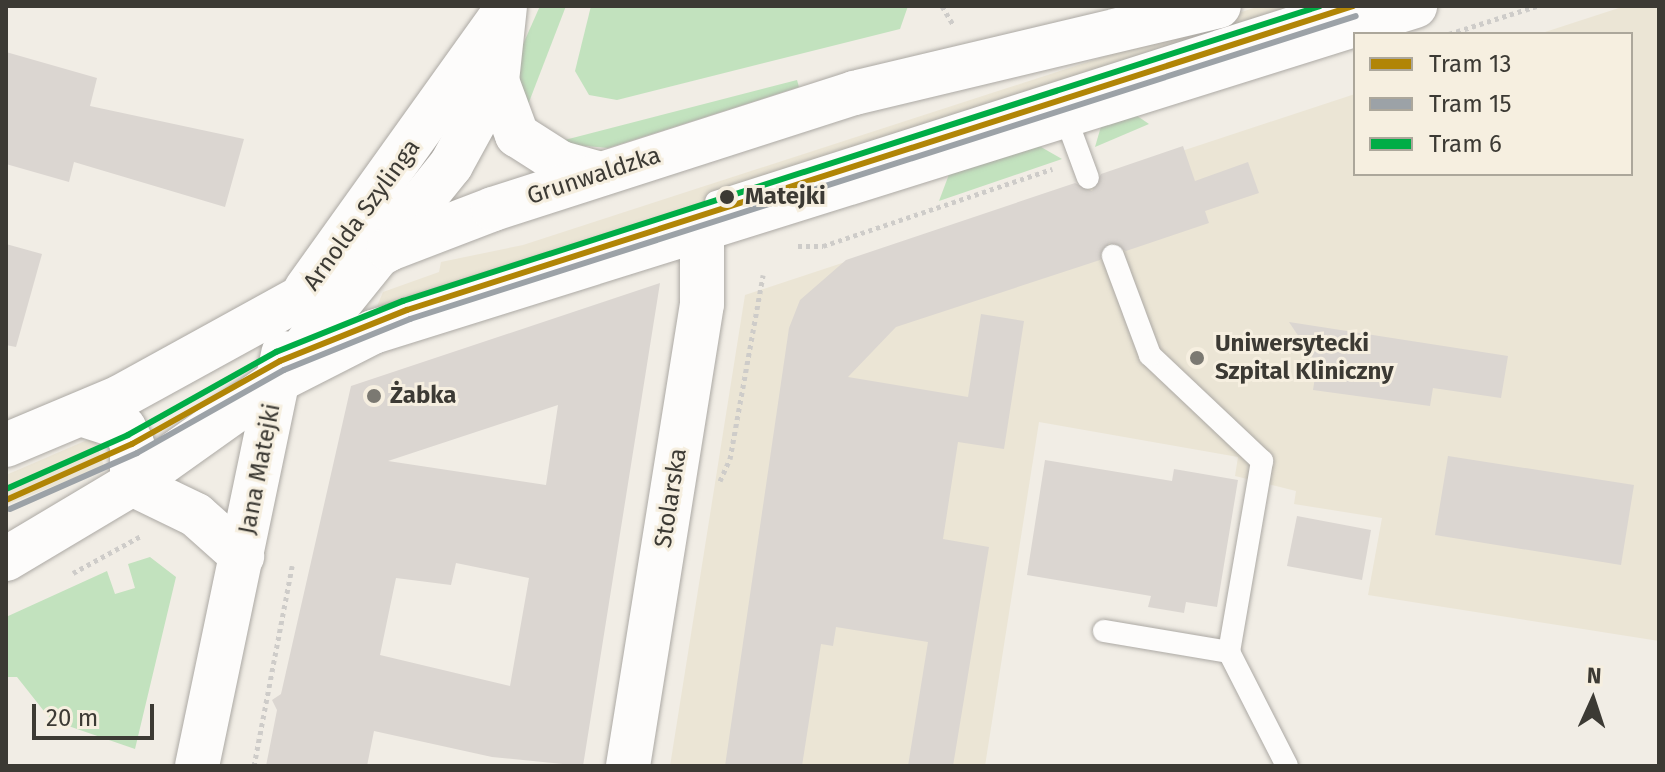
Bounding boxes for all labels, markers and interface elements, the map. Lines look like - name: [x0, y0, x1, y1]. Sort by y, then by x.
- legend: [1353, 32, 1633, 176]
- text: Tram 13: [1429, 50, 1511, 78]
- text: Tram 15: [1429, 90, 1512, 118]
- text: Tram 6: [1429, 130, 1502, 158]
- street label: Arnolda Szylinga: [297, 134, 427, 296]
- street label: Grunwaldzka: [523, 141, 665, 211]
- place label: Matejki: [745, 183, 826, 211]
- marker: Matejki: [716, 186, 738, 208]
- place label: Uniwersytecki Szpital Kliniczny: [1215, 330, 1394, 386]
- marker: Uniwersytecki Szpital Kliniczny: [1186, 347, 1208, 369]
- place label: Żabka: [390, 382, 456, 410]
- marker: Żabka: [365, 387, 383, 405]
- street label: Jana Matejki: [233, 401, 287, 537]
- street label: Stolarska: [649, 446, 693, 550]
- north arrow: [1553, 660, 1633, 740]
- text: N: [1586, 662, 1602, 689]
- scale bar: [36, 688, 158, 738]
- text: 20 m: [46, 704, 98, 732]

